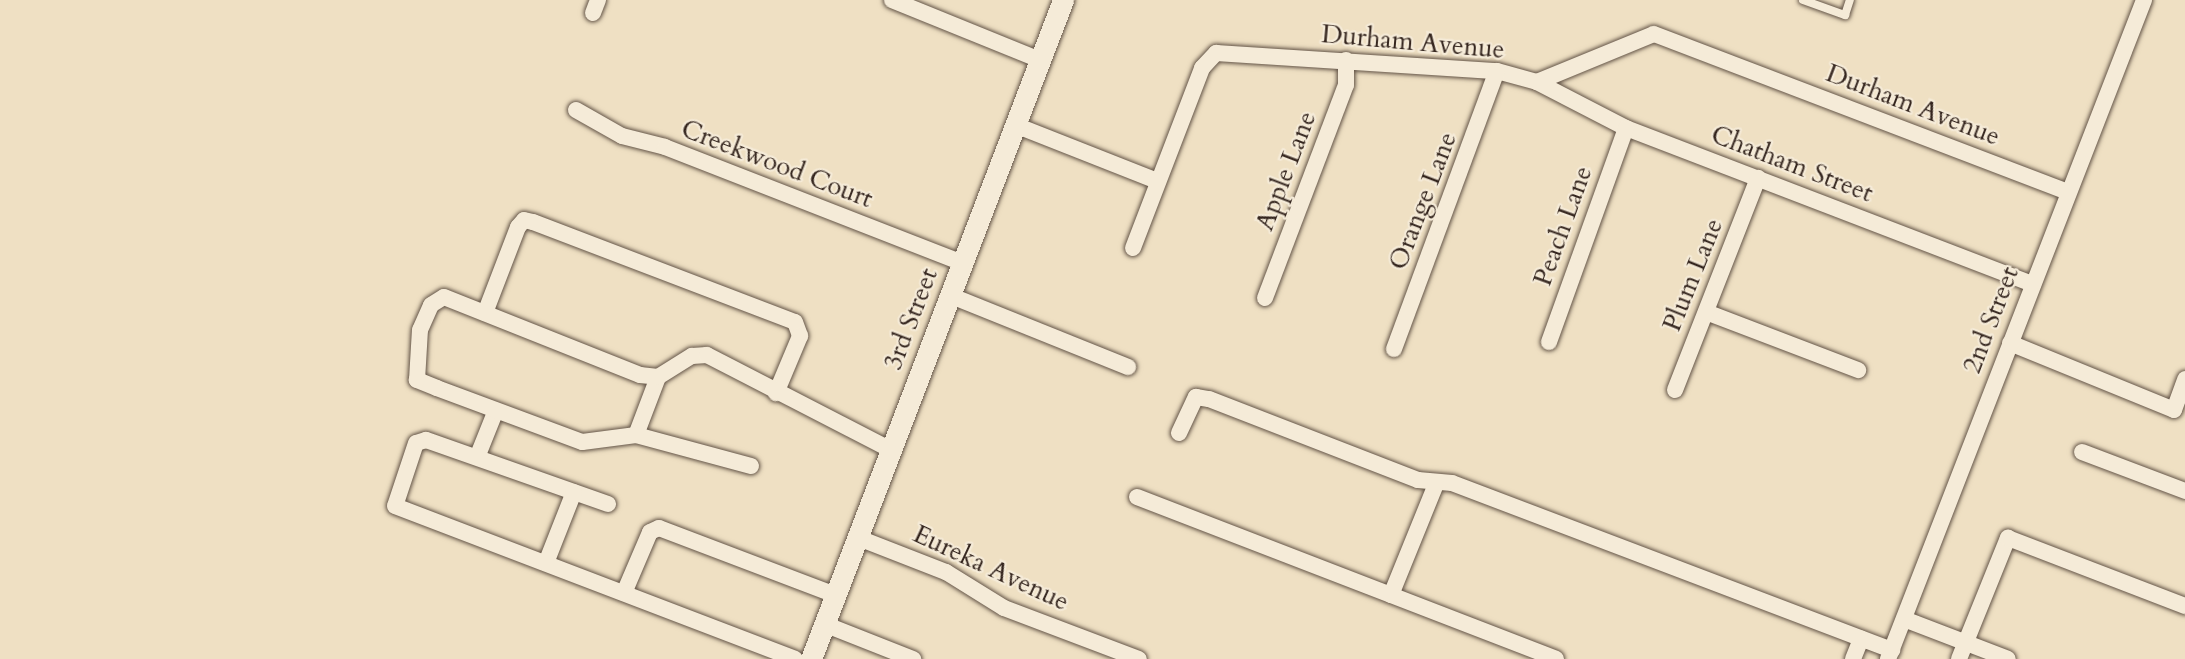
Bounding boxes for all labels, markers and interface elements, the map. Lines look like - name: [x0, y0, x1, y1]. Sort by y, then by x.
- street label: Durham Avenue: [1320, 18, 1506, 66]
- street label: Durham Avenue: [1822, 58, 2004, 152]
- street label: Apple Lane: [1249, 107, 1323, 235]
- street label: Creekwood Court: [677, 113, 877, 215]
- street label: Chatham Street: [1707, 119, 1877, 209]
- street label: Orange Lane: [1382, 128, 1464, 274]
- street label: Peach Lane: [1527, 162, 1599, 290]
- street label: Plum Lane: [1656, 214, 1730, 336]
- street label: 2nd Street: [1956, 262, 2026, 378]
- street label: 3rd Street: [877, 264, 945, 374]
- street label: Eureka Avenue: [908, 518, 1074, 618]

